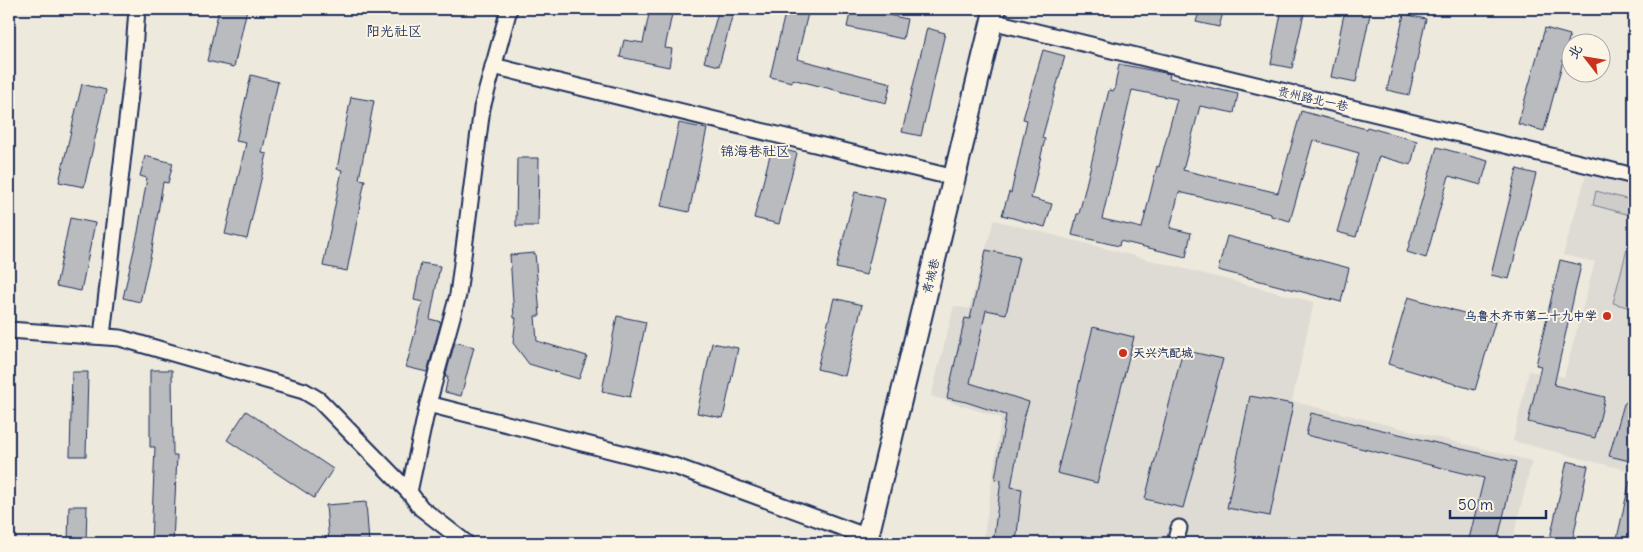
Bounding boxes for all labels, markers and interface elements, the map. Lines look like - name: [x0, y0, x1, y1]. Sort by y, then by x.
- district label: 阳光社区: [366, 22, 422, 40]
- north arrow: [1560, 32, 1610, 82]
- text: 北: [1564, 41, 1586, 62]
- street label: 贵州路北一巷: [1276, 83, 1350, 114]
- district label: 锦海巷社区: [720, 142, 790, 160]
- street label: 青城巷: [919, 257, 942, 295]
- place label: 乌鲁木齐市第二十九中学: [1465, 308, 1597, 323]
- marker: 乌鲁木齐市第二十九中学: [1601, 310, 1613, 322]
- place label: 天兴汽配城: [1133, 345, 1193, 360]
- marker: 天兴汽配城: [1117, 347, 1129, 359]
- scale bar: [1450, 487, 1547, 519]
- text: 50 m: [1458, 495, 1493, 514]

